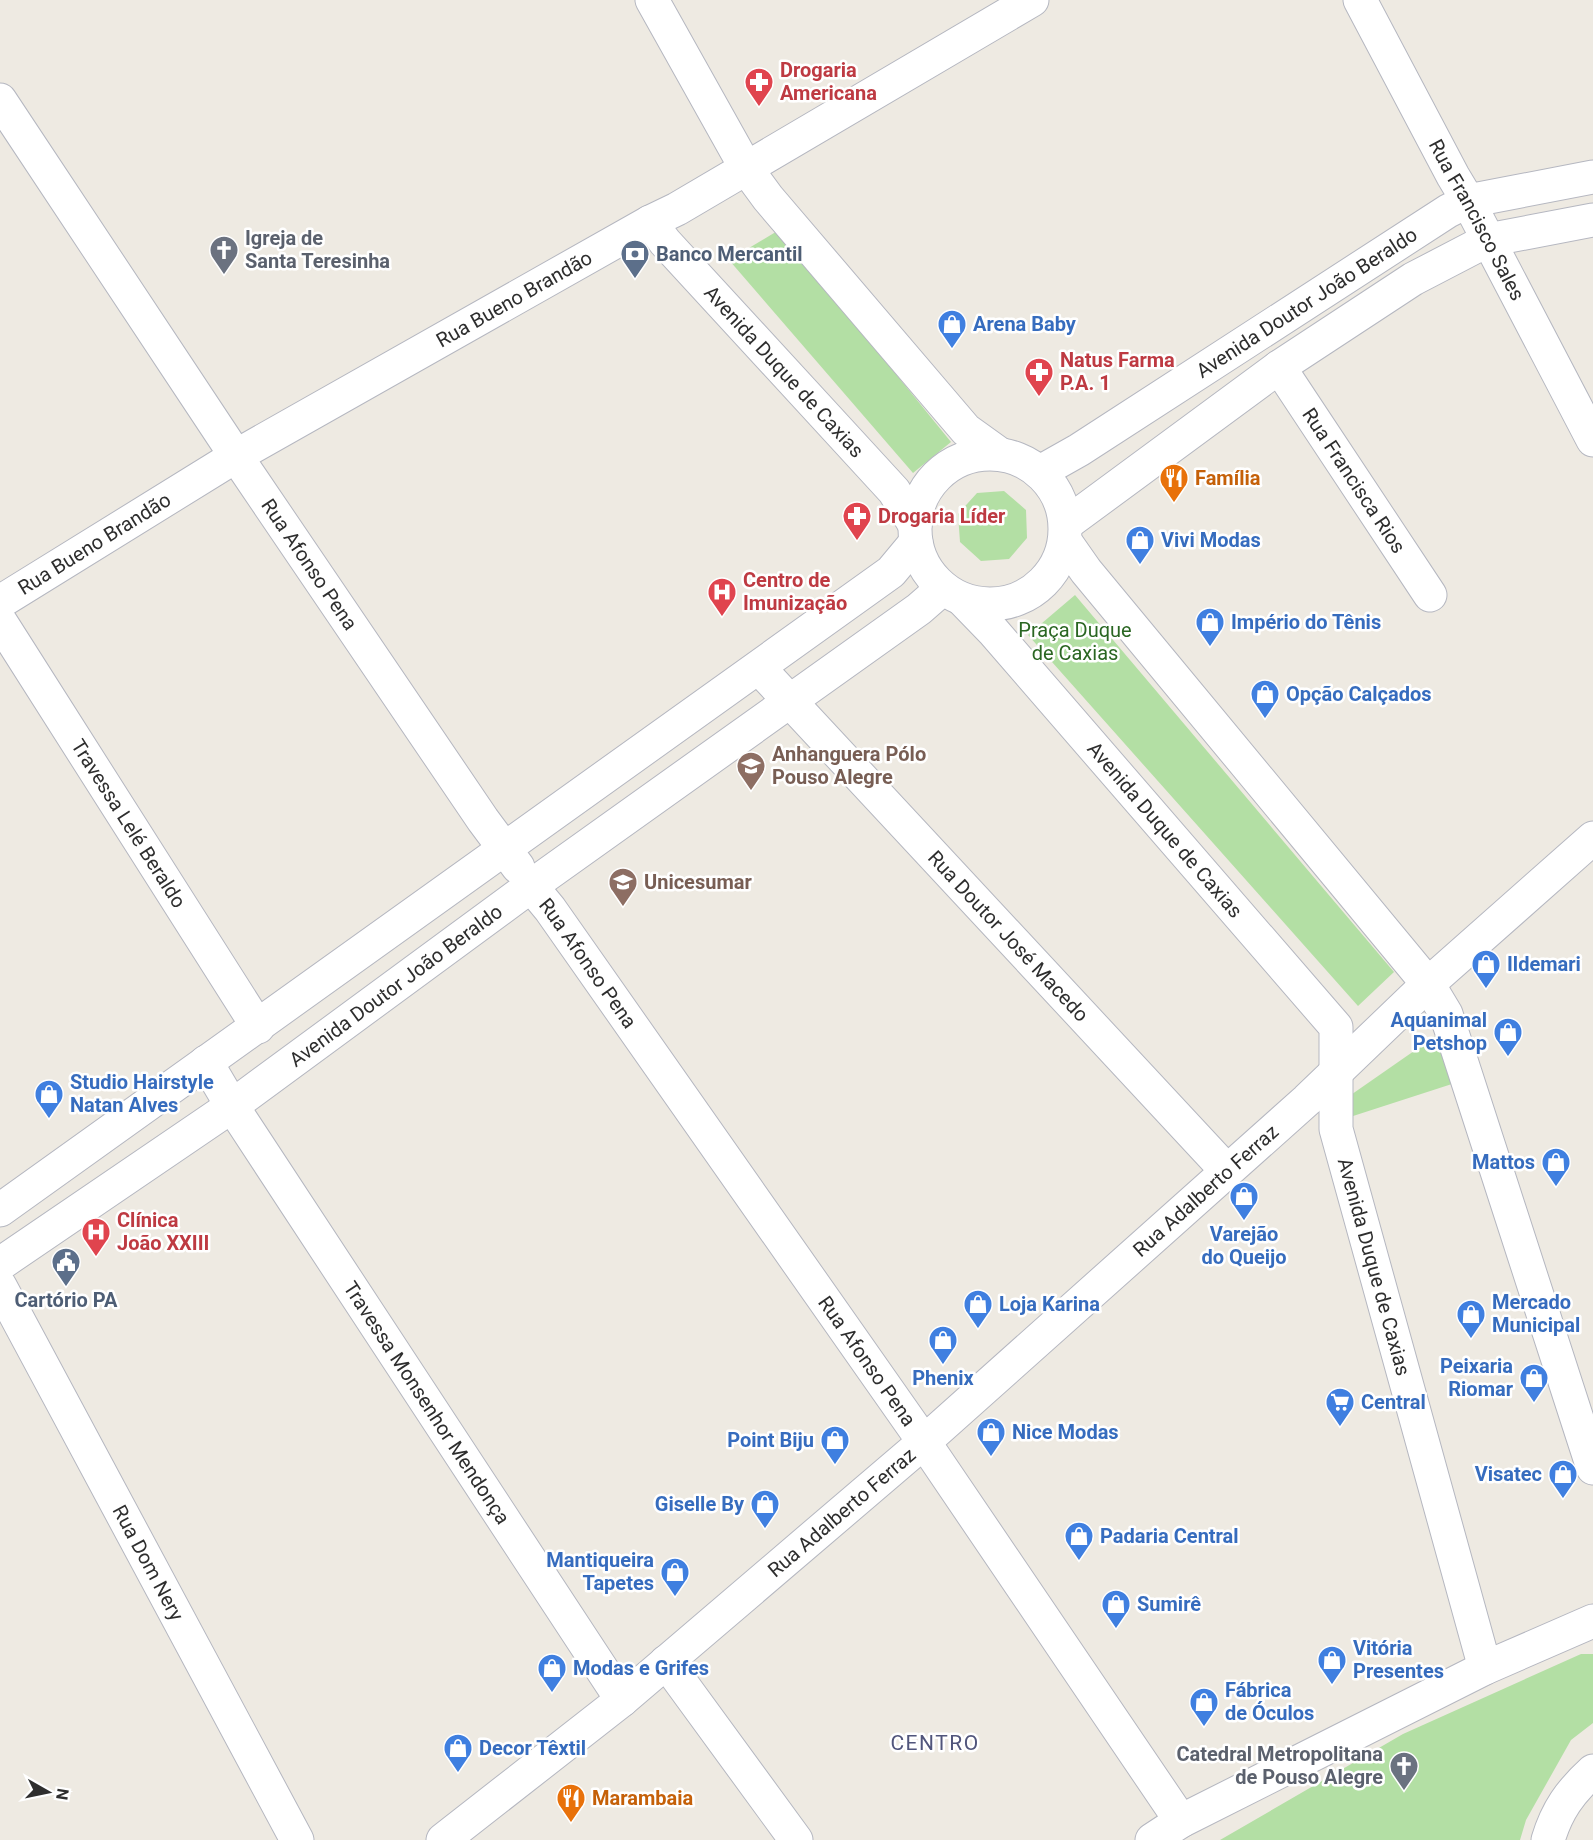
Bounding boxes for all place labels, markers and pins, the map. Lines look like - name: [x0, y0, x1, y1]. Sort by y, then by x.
- place label: Drogaria Americana: [780, 58, 877, 105]
- pharmacy icon: Drogaria Americana: [743, 66, 775, 108]
- place label: Igreja de Santa Teresinha: [245, 226, 390, 273]
- church icon: Igreja de Santa Teresinha: [208, 234, 240, 276]
- bank icon: Banco Mercantil: [619, 238, 651, 280]
- place label: Banco Mercantil: [656, 242, 803, 266]
- shop icon: Arena Baby: [936, 308, 968, 350]
- place label: Arena Baby: [973, 312, 1077, 336]
- place label: Natus Farma P.A. 1: [1060, 348, 1175, 395]
- pharmacy icon: Natus Farma P.A. 1: [1023, 356, 1055, 398]
- restaurant icon: Família: [1158, 462, 1190, 504]
- place label: Família: [1195, 466, 1261, 490]
- pharmacy icon: Drogaria Líder: [841, 500, 873, 542]
- place label: Drogaria Líder: [878, 504, 1006, 528]
- shop icon: Vivi Modas: [1124, 524, 1156, 566]
- place label: Vivi Modas: [1161, 528, 1261, 552]
- place label: Centro de Imunização: [743, 568, 847, 615]
- hospital icon: Centro de Imunização: [706, 576, 738, 618]
- shop icon: Império do Tênis: [1194, 606, 1226, 648]
- place label: Império do Tênis: [1231, 610, 1381, 634]
- shop icon: Opção Calçados: [1249, 678, 1281, 720]
- place label: Opção Calçados: [1286, 682, 1431, 706]
- place label: Anhanguera Pólo Pouso Alegre: [772, 742, 926, 789]
- school or university icon: Anhanguera Pólo Pouso Alegre: [735, 750, 767, 792]
- school or university icon: Unicesumar: [607, 866, 639, 908]
- place label: Unicesumar: [644, 870, 752, 894]
- shop icon: Ildemari: [1470, 948, 1502, 990]
- place label: Ildemari: [1507, 952, 1581, 976]
- place label: Aquanimal Petshop: [1391, 1008, 1487, 1055]
- shop icon: Aquanimal Petshop: [1492, 1016, 1524, 1058]
- place label: Studio Hairstyle Natan Alves: [70, 1070, 214, 1117]
- shop icon: Studio Hairstyle Natan Alves: [33, 1078, 65, 1120]
- shop icon: Mattos: [1540, 1146, 1572, 1188]
- place label: Mattos: [1472, 1150, 1535, 1174]
- shop icon: Varejão do Queijo: [1228, 1180, 1260, 1222]
- place label: Clínica João XXIII: [117, 1208, 209, 1255]
- hospital icon: Clínica João XXIII: [80, 1216, 112, 1258]
- place label: Varejão do Queijo: [1201, 1222, 1287, 1269]
- public building icon: Cartório PA: [50, 1246, 82, 1288]
- place label: Cartório PA: [15, 1288, 118, 1312]
- shop icon: Loja Karina: [962, 1288, 994, 1330]
- place label: Mercado Municipal: [1492, 1290, 1580, 1337]
- place label: Loja Karina: [999, 1292, 1100, 1316]
- shop icon: Mercado Municipal: [1455, 1298, 1487, 1340]
- shop icon: Phenix: [927, 1324, 959, 1366]
- place label: Peixaria Riomar: [1440, 1354, 1514, 1401]
- shop icon: Peixaria Riomar: [1518, 1362, 1550, 1404]
- place label: Phenix: [912, 1366, 975, 1390]
- supermarket icon: Central: [1324, 1386, 1356, 1428]
- place label: Central: [1361, 1390, 1426, 1414]
- shop icon: Nice Modas: [975, 1416, 1007, 1458]
- place label: Nice Modas: [1012, 1420, 1119, 1444]
- shop icon: Point Biju: [819, 1424, 851, 1466]
- place label: Point Biju: [727, 1428, 814, 1452]
- shop icon: Visatec: [1547, 1458, 1579, 1500]
- place label: Visatec: [1475, 1462, 1542, 1486]
- shop icon: Giselle By: [749, 1488, 781, 1530]
- place label: Giselle By: [655, 1492, 745, 1516]
- shop icon: Padaria Central: [1063, 1520, 1095, 1562]
- place label: Padaria Central: [1100, 1524, 1239, 1548]
- place label: Mantiqueira Tapetes: [546, 1548, 654, 1595]
- shop icon: Mantiqueira Tapetes: [659, 1556, 691, 1598]
- shop icon: Sumirê: [1100, 1588, 1132, 1630]
- place label: Sumirê: [1137, 1592, 1201, 1616]
- place label: Vitória Presentes: [1353, 1636, 1444, 1683]
- shop icon: Vitória Presentes: [1316, 1644, 1348, 1686]
- shop icon: Modas e Grifes: [536, 1652, 568, 1694]
- place label: Modas e Grifes: [573, 1656, 709, 1680]
- place label: Fábrica de Óculos: [1225, 1678, 1314, 1725]
- shop icon: Fábrica de Óculos: [1188, 1686, 1220, 1728]
- shop icon: Decor Têxtil: [442, 1732, 474, 1774]
- place label: Decor Têxtil: [479, 1736, 586, 1760]
- place label: Catedral Metropolitana de Pouso Alegre: [1177, 1742, 1383, 1789]
- church icon: Catedral Metropolitana de Pouso Alegre: [1388, 1750, 1420, 1792]
- restaurant icon: Marambaia: [555, 1782, 587, 1824]
- place label: Marambaia: [592, 1786, 693, 1810]

